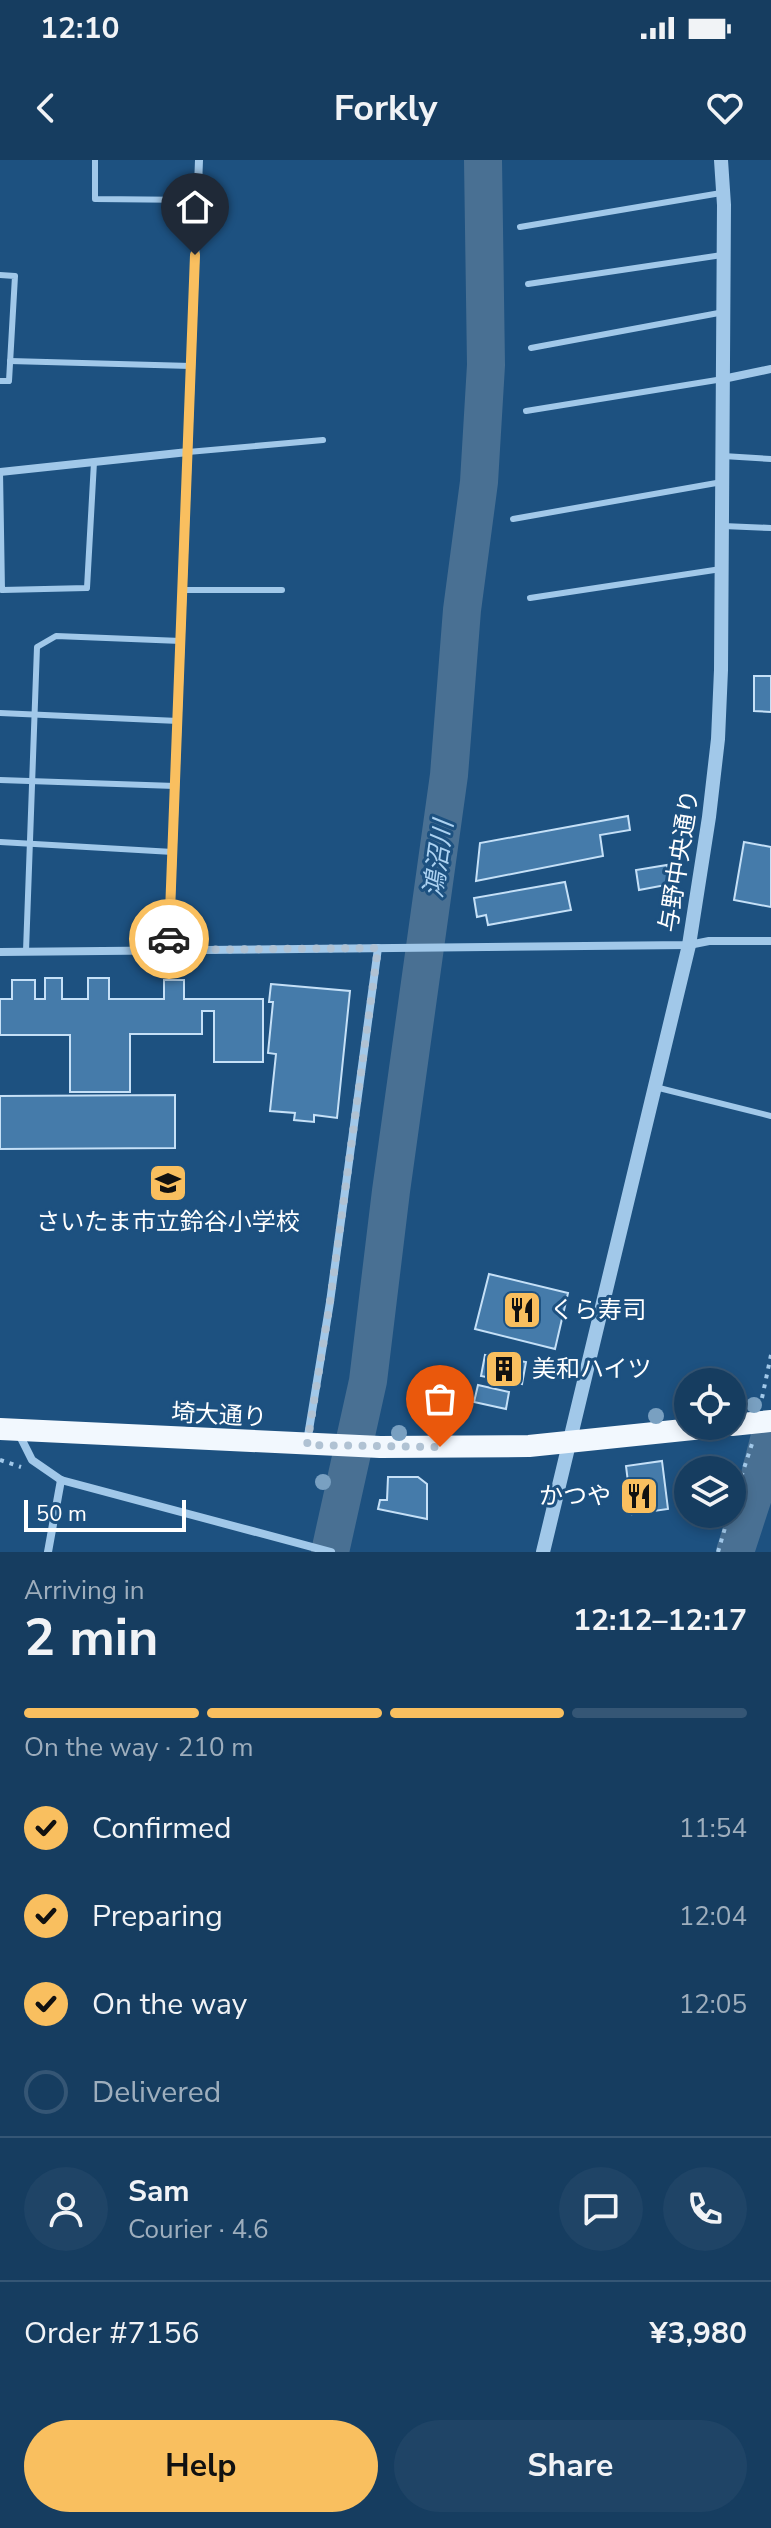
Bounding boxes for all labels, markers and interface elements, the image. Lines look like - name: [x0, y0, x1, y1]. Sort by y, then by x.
- text: 12:10: [40, 8, 119, 49]
- text: Forkly: [334, 84, 437, 133]
- icon: back: [24, 86, 68, 130]
- icon: heart: [703, 86, 747, 130]
- pin: [161, 173, 229, 255]
- icon: home: [173, 185, 217, 229]
- street label: 与野中央通り: [652, 787, 706, 935]
- water label: 鴻沼川: [416, 815, 462, 900]
- courier: [129, 899, 209, 979]
- icon: car: [147, 917, 191, 961]
- school or university icon: さいたま市立鈴谷小学校: [147, 1162, 189, 1204]
- place label: さいたま市立鈴谷小学校: [36, 1206, 300, 1238]
- restaurant icon: くら寿司: [501, 1289, 543, 1331]
- place label: くら寿司: [550, 1294, 646, 1326]
- building icon: 美和ハイツ: [483, 1348, 525, 1390]
- place label: 美和ハイツ: [532, 1353, 652, 1385]
- pin: [406, 1365, 474, 1447]
- map controls: [674, 1368, 746, 1528]
- button: locate: [674, 1368, 746, 1440]
- icon: bag: [418, 1377, 462, 1421]
- street label: 埼大通り: [170, 1397, 268, 1433]
- button: layers: [674, 1456, 746, 1528]
- restaurant icon: かつや: [618, 1475, 660, 1517]
- place label: かつや: [539, 1480, 611, 1512]
- scale bar: [24, 1496, 186, 1532]
- text: 50 m: [36, 1499, 87, 1529]
- text: Arriving in: [24, 1573, 145, 1608]
- text: 12:12–12:17: [573, 1600, 747, 1641]
- text: 2 min: [24, 1602, 159, 1673]
- text: On the way · 210 m: [24, 1730, 253, 1765]
- icon: check: [24, 1806, 68, 1850]
- text: Confirmed: [92, 1808, 232, 1849]
- text: 11:54: [679, 1811, 747, 1846]
- icon: check: [24, 1894, 68, 1938]
- text: Preparing: [92, 1896, 223, 1937]
- text: 12:04: [679, 1899, 747, 1934]
- icon: check: [24, 1982, 68, 2026]
- text: On the way: [92, 1984, 247, 2025]
- text: 12:05: [679, 1987, 747, 2022]
- text: Delivered: [92, 2072, 221, 2113]
- button: person: [24, 2167, 108, 2251]
- button: chat: [559, 2167, 643, 2251]
- button: phone: [663, 2167, 747, 2251]
- text: Sam: [128, 2171, 190, 2212]
- text: Courier · 4.6: [128, 2212, 269, 2247]
- text: Order #7156: [24, 2313, 199, 2354]
- text: ¥3,980: [650, 2313, 747, 2354]
- button: Help: [24, 2420, 378, 2512]
- button: Share: [394, 2420, 747, 2512]

